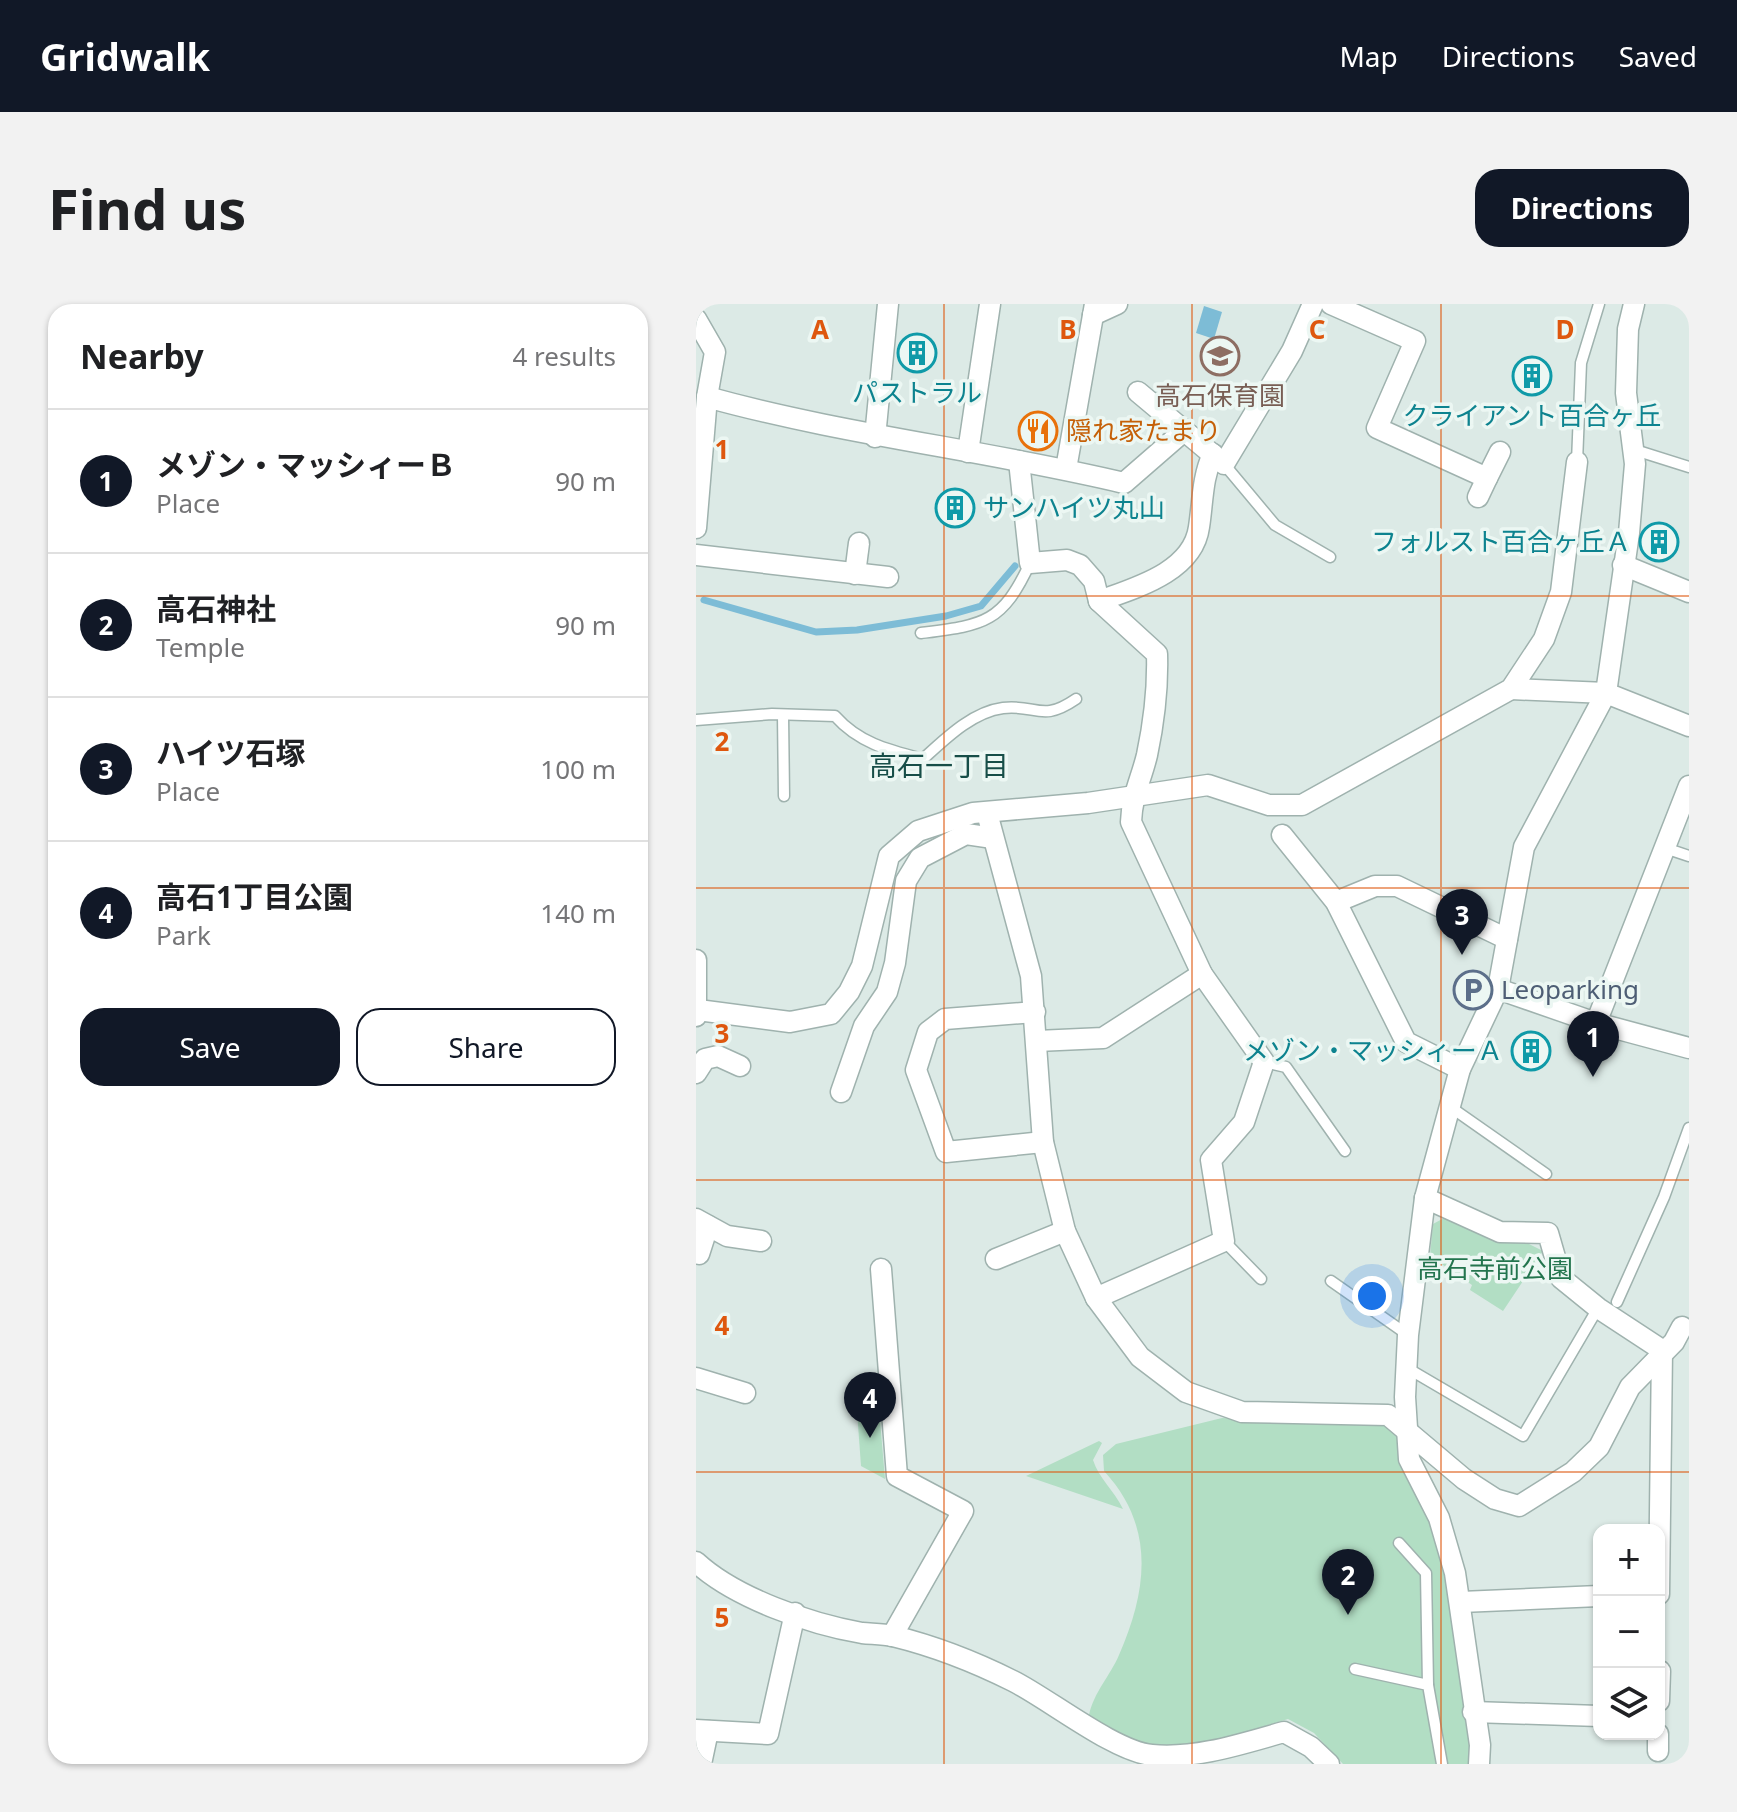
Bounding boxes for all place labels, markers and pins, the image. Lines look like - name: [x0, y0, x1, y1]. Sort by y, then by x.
- building icon: パストラル: [896, 332, 938, 374]
- school or university icon: 高石保育園: [1199, 335, 1241, 377]
- building icon: クライアント百合ヶ丘: [1511, 355, 1553, 397]
- place label: パストラル: [852, 374, 982, 410]
- place label: 高石保育園: [1155, 377, 1285, 413]
- place label: クライアント百合ヶ丘: [1403, 397, 1661, 433]
- restaurant icon: 隠れ家たまり: [1017, 410, 1059, 452]
- place label: 隠れ家たまり: [1066, 412, 1221, 448]
- building icon: サンハイツ丸山: [934, 487, 976, 529]
- place label: サンハイツ丸山: [983, 489, 1164, 525]
- building icon: フォルスト百合ヶ丘Ａ: [1638, 521, 1680, 563]
- place label: フォルスト百合ヶ丘Ａ: [1371, 523, 1631, 559]
- pin: 3: [1436, 889, 1488, 955]
- parking icon: Leoparking: [1452, 969, 1494, 1011]
- place label: Leoparking: [1501, 971, 1639, 1007]
- pin: 1: [1567, 1011, 1619, 1077]
- building icon: メゾン・マッシィーＡ: [1510, 1030, 1552, 1072]
- place label: メゾン・マッシィーＡ: [1243, 1032, 1503, 1068]
- pin: 4: [844, 1372, 896, 1438]
- pin: 2: [1322, 1549, 1374, 1615]

